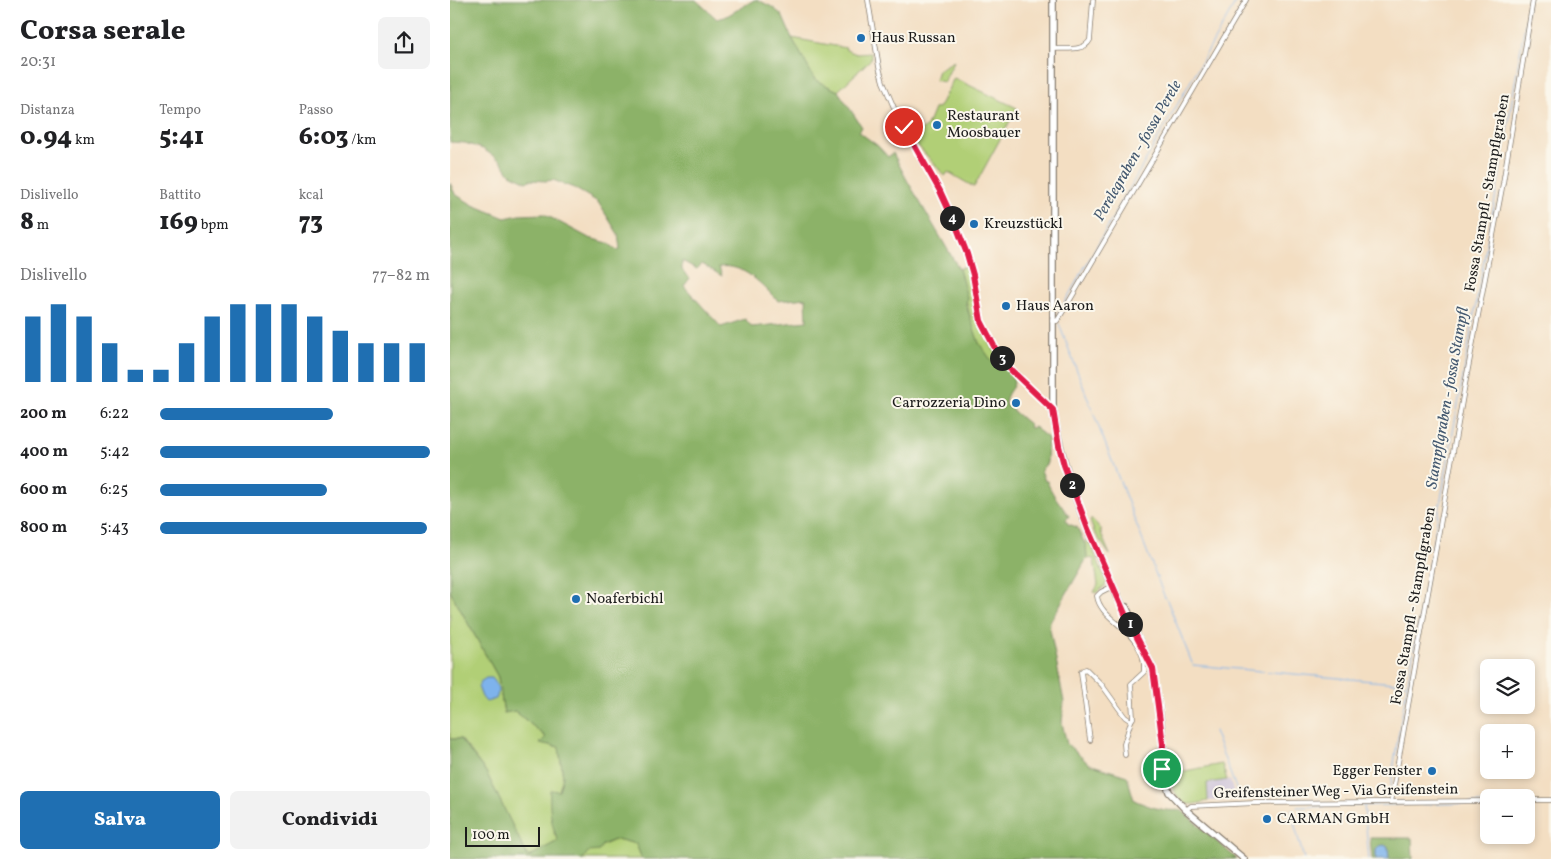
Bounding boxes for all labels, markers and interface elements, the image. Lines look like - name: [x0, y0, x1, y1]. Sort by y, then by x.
- text: Corsa serale: [20, 12, 186, 51]
- button: share: [378, 17, 430, 69]
- place label: Haus Russan: [871, 28, 956, 49]
- marker: Haus Russan: [855, 32, 867, 44]
- text: 20:31: [20, 51, 56, 73]
- water label: Perelegraben - fossa Perele: [1089, 76, 1187, 226]
- street label: Fossa Stampfl - Stampflgraben: [1460, 92, 1516, 294]
- text: Distanza: [20, 101, 75, 120]
- text: Tempo: [159, 101, 201, 120]
- text: Passo: [299, 101, 333, 120]
- pin: [883, 106, 925, 148]
- place label: Restaurant Moosbauer: [947, 106, 1021, 144]
- icon: check: [890, 113, 918, 141]
- marker: Restaurant Moosbauer: [931, 119, 943, 131]
- text: 0.94: [20, 120, 72, 155]
- text: 5:41: [159, 120, 204, 155]
- text: 6:03: [299, 120, 349, 155]
- text: km: [72, 131, 95, 150]
- text: /km: [349, 131, 376, 150]
- text: Dislivello: [20, 186, 79, 205]
- text: Battito: [159, 186, 201, 205]
- text: kcal: [299, 186, 324, 205]
- text: 8: [20, 205, 34, 240]
- text: 169: [159, 205, 198, 240]
- text: 73: [299, 205, 323, 240]
- pin: 4: [940, 206, 964, 230]
- text: 4: [948, 209, 957, 228]
- place label: Kreuzstückl: [984, 214, 1063, 235]
- text: m: [34, 216, 49, 235]
- text: bpm: [198, 216, 229, 235]
- marker: Kreuzstückl: [968, 218, 980, 230]
- text: Dislivello: [20, 265, 87, 287]
- text: 77–82 m: [372, 265, 430, 287]
- place label: Haus Aaron: [1016, 296, 1094, 317]
- marker: Haus Aaron: [1000, 300, 1012, 312]
- water label: Stampflgraben - fossa Stampfl: [1421, 305, 1475, 491]
- pin: 3: [990, 346, 1014, 370]
- text: 3: [999, 349, 1006, 368]
- place label: Carrozzeria Dino: [892, 393, 1006, 414]
- marker: Carrozzeria Dino: [1010, 397, 1022, 409]
- text: 200 m: [20, 403, 67, 425]
- text: 6:22: [100, 403, 129, 425]
- text: 400 m: [20, 441, 68, 463]
- text: 5:42: [100, 441, 130, 463]
- pin: 2: [1060, 472, 1084, 498]
- text: 2: [1069, 476, 1076, 495]
- text: 600 m: [20, 479, 67, 501]
- text: 6:25: [100, 479, 128, 501]
- street label: Fossa Stampfl - Stampflgraben: [1386, 505, 1442, 707]
- text: 800 m: [20, 517, 67, 539]
- text: 5:43: [100, 517, 129, 539]
- place label: Noaferbichl: [586, 589, 664, 610]
- marker: Noaferbichl: [570, 593, 582, 605]
- pin: 1: [1118, 612, 1142, 636]
- text: 1: [1128, 615, 1133, 634]
- map controls: [1480, 659, 1535, 844]
- button: layers: [1480, 659, 1535, 714]
- button: +: [1480, 724, 1535, 779]
- pin: [1141, 748, 1183, 790]
- icon: arrive: [1148, 755, 1176, 783]
- place label: Egger Fenster: [1333, 761, 1422, 782]
- marker: Egger Fenster: [1426, 765, 1438, 777]
- street label: Greifensteiner Weg - Via Greifenstein: [1213, 779, 1459, 805]
- button: −: [1480, 789, 1535, 844]
- button: Salva: [20, 791, 220, 849]
- button: Condividi: [230, 791, 430, 849]
- place label: CARMAN GmbH: [1277, 809, 1390, 830]
- marker: CARMAN GmbH: [1261, 813, 1273, 825]
- scale bar: [465, 824, 540, 847]
- text: 100 m: [472, 826, 510, 845]

